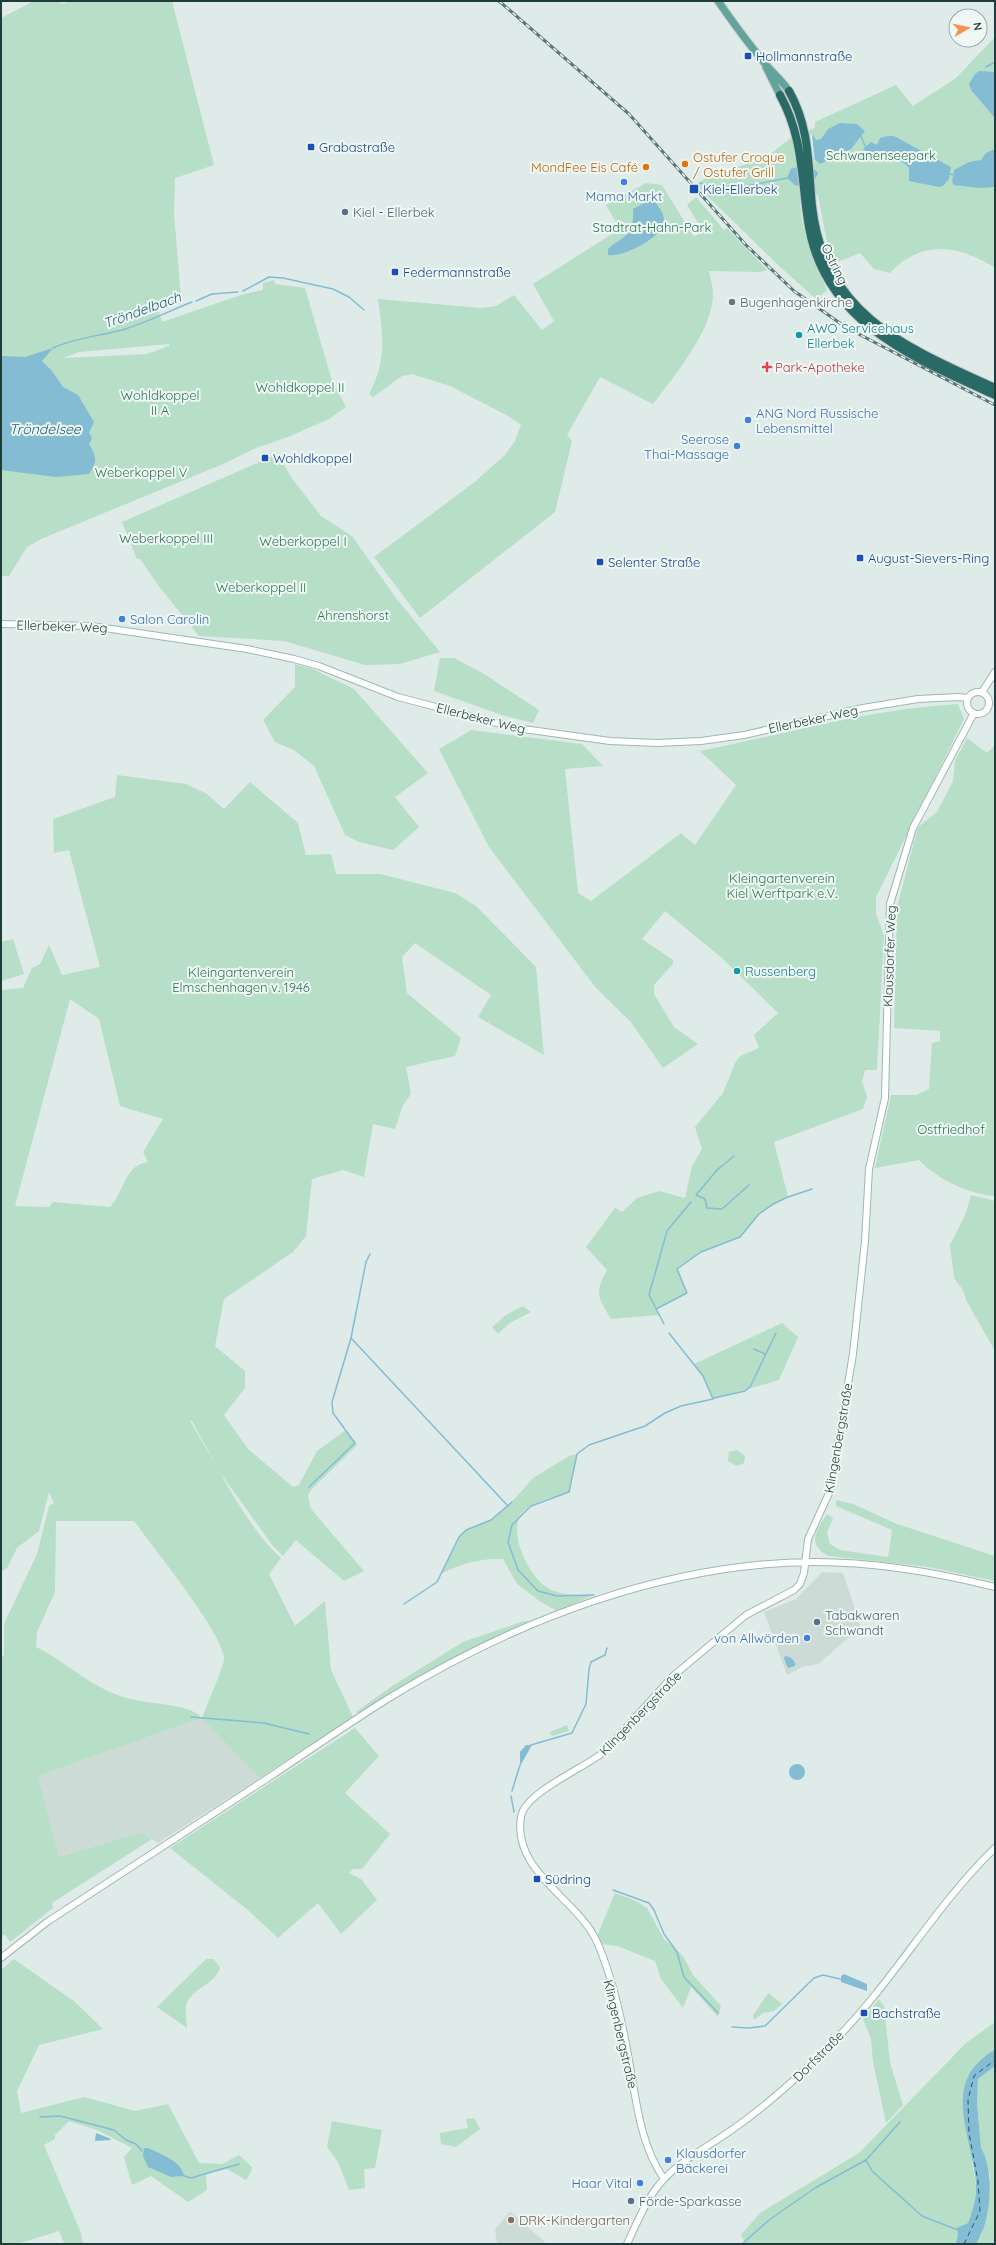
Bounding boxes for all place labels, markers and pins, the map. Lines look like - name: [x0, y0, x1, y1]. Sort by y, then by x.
- place label: Hollmannstraße: [756, 48, 852, 64]
- marker: Hollmannstraße: [743, 51, 753, 61]
- place label: Grabastraße: [319, 139, 395, 155]
- marker: Grabastraße: [306, 142, 316, 152]
- place label: Ostufer Croque / Ostufer Grill: [693, 149, 785, 180]
- place label: MondFee Eis Café: [531, 159, 638, 175]
- marker: Ostufer Croque / Ostufer Grill: [680, 159, 690, 169]
- marker: MondFee Eis Café: [641, 162, 651, 172]
- marker: Mama Markt: [619, 177, 629, 187]
- place label: Kiel-Ellerbek: [703, 181, 778, 197]
- marker: Kiel-Ellerbek: [688, 183, 700, 195]
- place label: Mama Markt: [586, 188, 662, 204]
- place label: Kiel - Ellerbek: [353, 204, 435, 220]
- marker: Kiel - Ellerbek: [340, 207, 350, 217]
- place label: Federmannstraße: [403, 264, 511, 280]
- marker: Federmannstraße: [390, 267, 400, 277]
- place label: Bugenhagenkirche: [740, 294, 852, 310]
- marker: Bugenhagenkirche: [727, 297, 737, 307]
- place label: AWO Servicehaus Ellerbek: [807, 320, 914, 351]
- marker: AWO Servicehaus Ellerbek: [794, 330, 804, 340]
- place label: Park-Apotheke: [775, 359, 865, 375]
- marker: Park-Apotheke: [762, 362, 772, 372]
- place label: ANG Nord Russische Lebensmittel: [756, 405, 878, 436]
- marker: ANG Nord Russische Lebensmittel: [743, 415, 753, 425]
- place label: Seerose Thai-Massage: [644, 431, 729, 462]
- marker: Seerose Thai-Massage: [732, 441, 742, 451]
- place label: Wohldkoppel: [273, 450, 352, 466]
- marker: Wohldkoppel: [260, 453, 270, 463]
- place label: August-Sievers-Ring: [868, 550, 989, 566]
- marker: August-Sievers-Ring: [855, 553, 865, 563]
- place label: Selenter Straße: [608, 554, 700, 570]
- marker: Selenter Straße: [595, 557, 605, 567]
- place label: Salon Carolin: [130, 611, 209, 627]
- marker: Salon Carolin: [117, 614, 127, 624]
- place label: Russenberg: [745, 963, 816, 979]
- marker: Russenberg: [732, 966, 742, 976]
- place label: Tabakwaren Schwandt: [825, 1607, 899, 1638]
- marker: Tabakwaren Schwandt: [812, 1617, 822, 1627]
- place label: von Allwörden: [714, 1630, 799, 1646]
- marker: von Allwörden: [802, 1633, 812, 1643]
- place label: Südring: [545, 1871, 591, 1887]
- marker: Südring: [532, 1874, 542, 1884]
- place label: Bachstraße: [872, 2005, 941, 2021]
- marker: Bachstraße: [859, 2008, 869, 2018]
- place label: Klausdorfer Bäckerei: [676, 2145, 746, 2176]
- marker: Klausdorfer Bäckerei: [663, 2155, 673, 2165]
- place label: Haar Vital: [571, 2175, 632, 2191]
- marker: Haar Vital: [635, 2178, 645, 2188]
- place label: Förde-Sparkasse: [639, 2193, 742, 2209]
- marker: Förde-Sparkasse: [626, 2196, 636, 2206]
- place label: DRK-Kindergarten: [519, 2212, 630, 2228]
- marker: DRK-Kindergarten: [506, 2215, 516, 2225]

